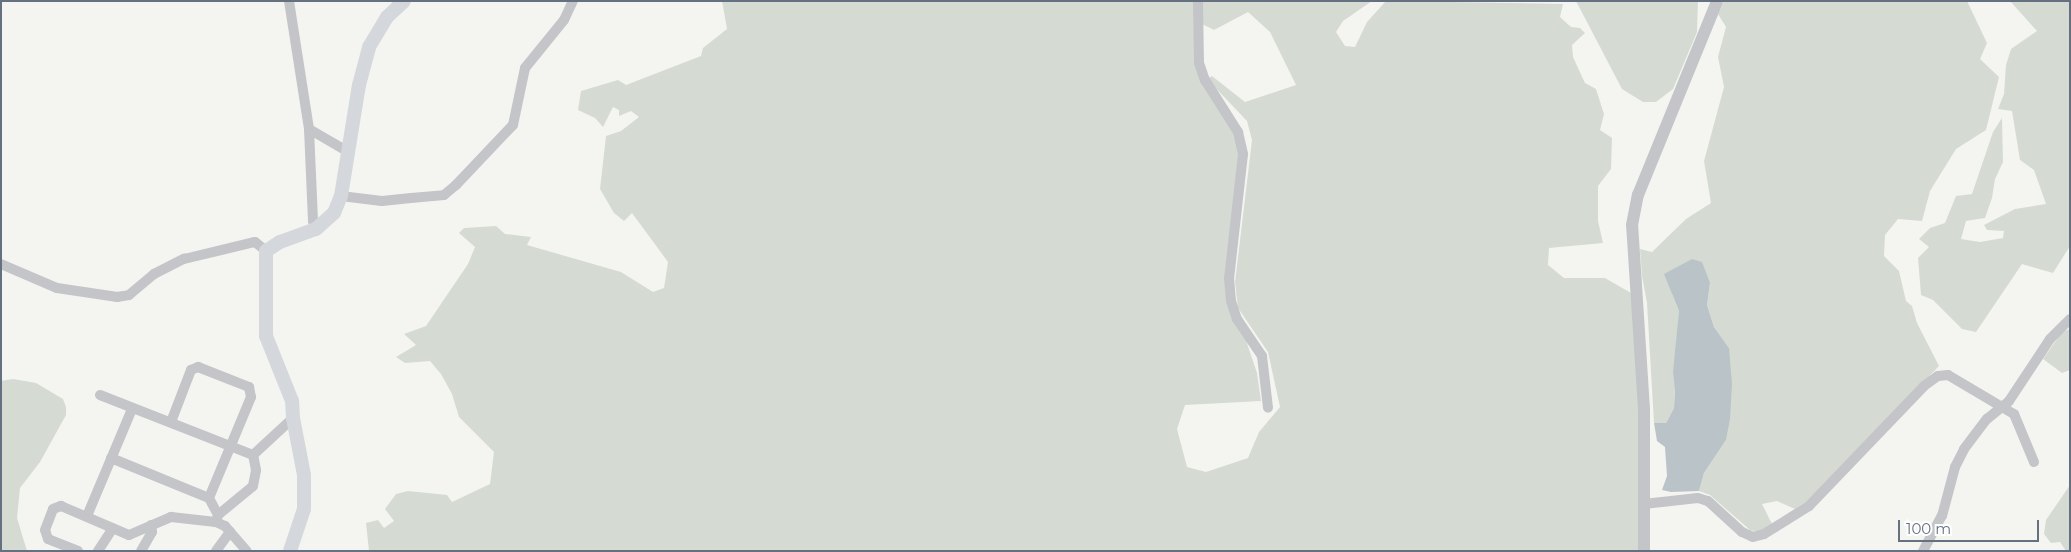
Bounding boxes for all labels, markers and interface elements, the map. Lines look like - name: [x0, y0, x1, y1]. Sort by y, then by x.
- scale bar: [1901, 510, 2042, 542]
- text: 100 m: [1906, 519, 1951, 538]

